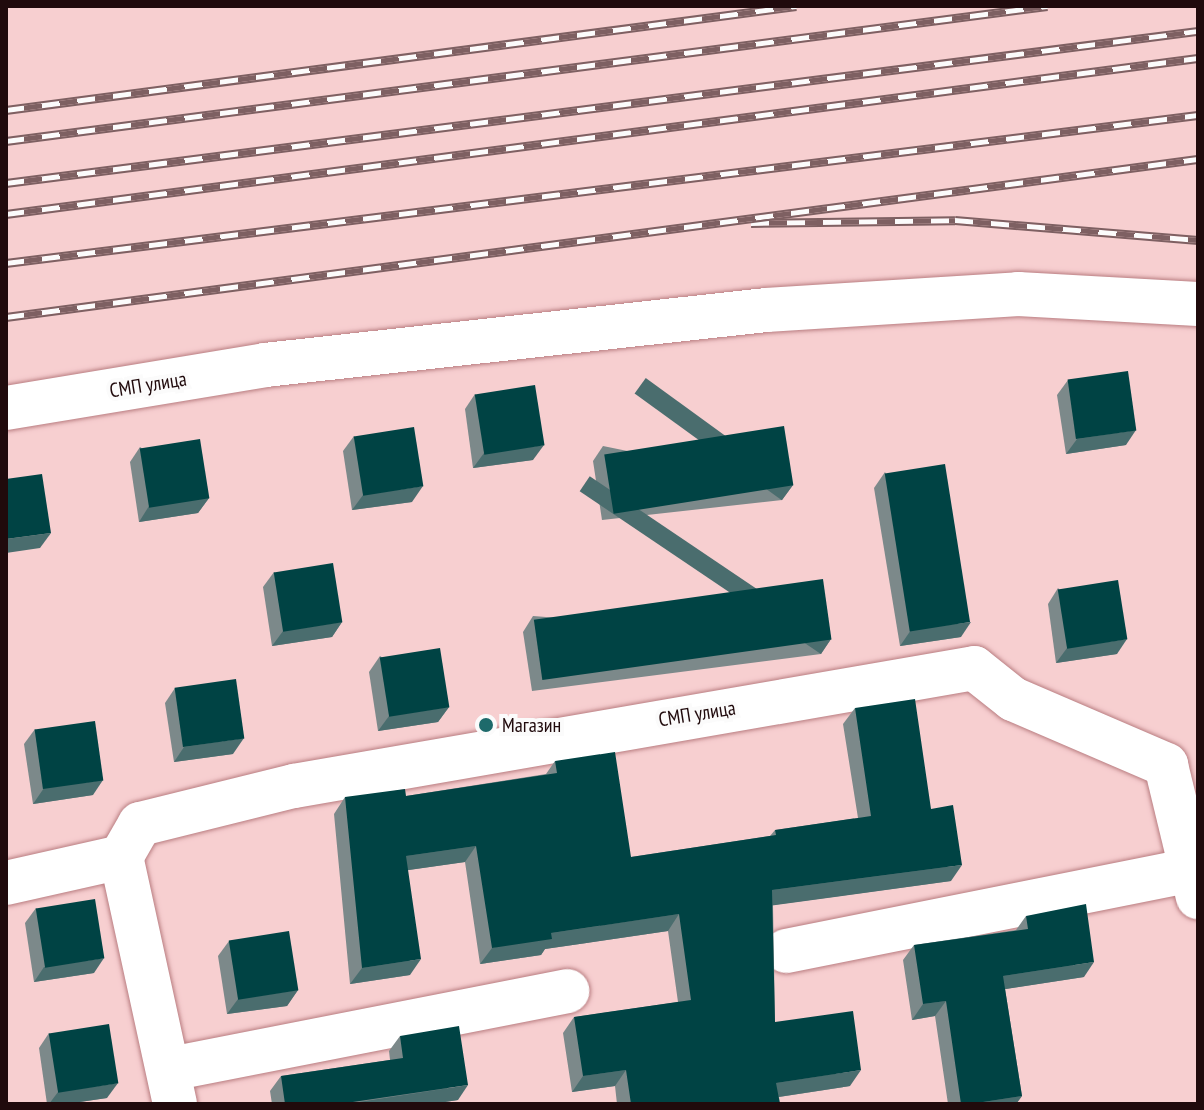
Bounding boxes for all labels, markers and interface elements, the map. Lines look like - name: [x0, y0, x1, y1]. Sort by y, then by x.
- street label: СМП улица: [108, 367, 188, 403]
- street label: СМП улица: [657, 696, 737, 732]
- place label: Магазин: [502, 713, 561, 737]
- marker: Магазин: [477, 716, 495, 734]

